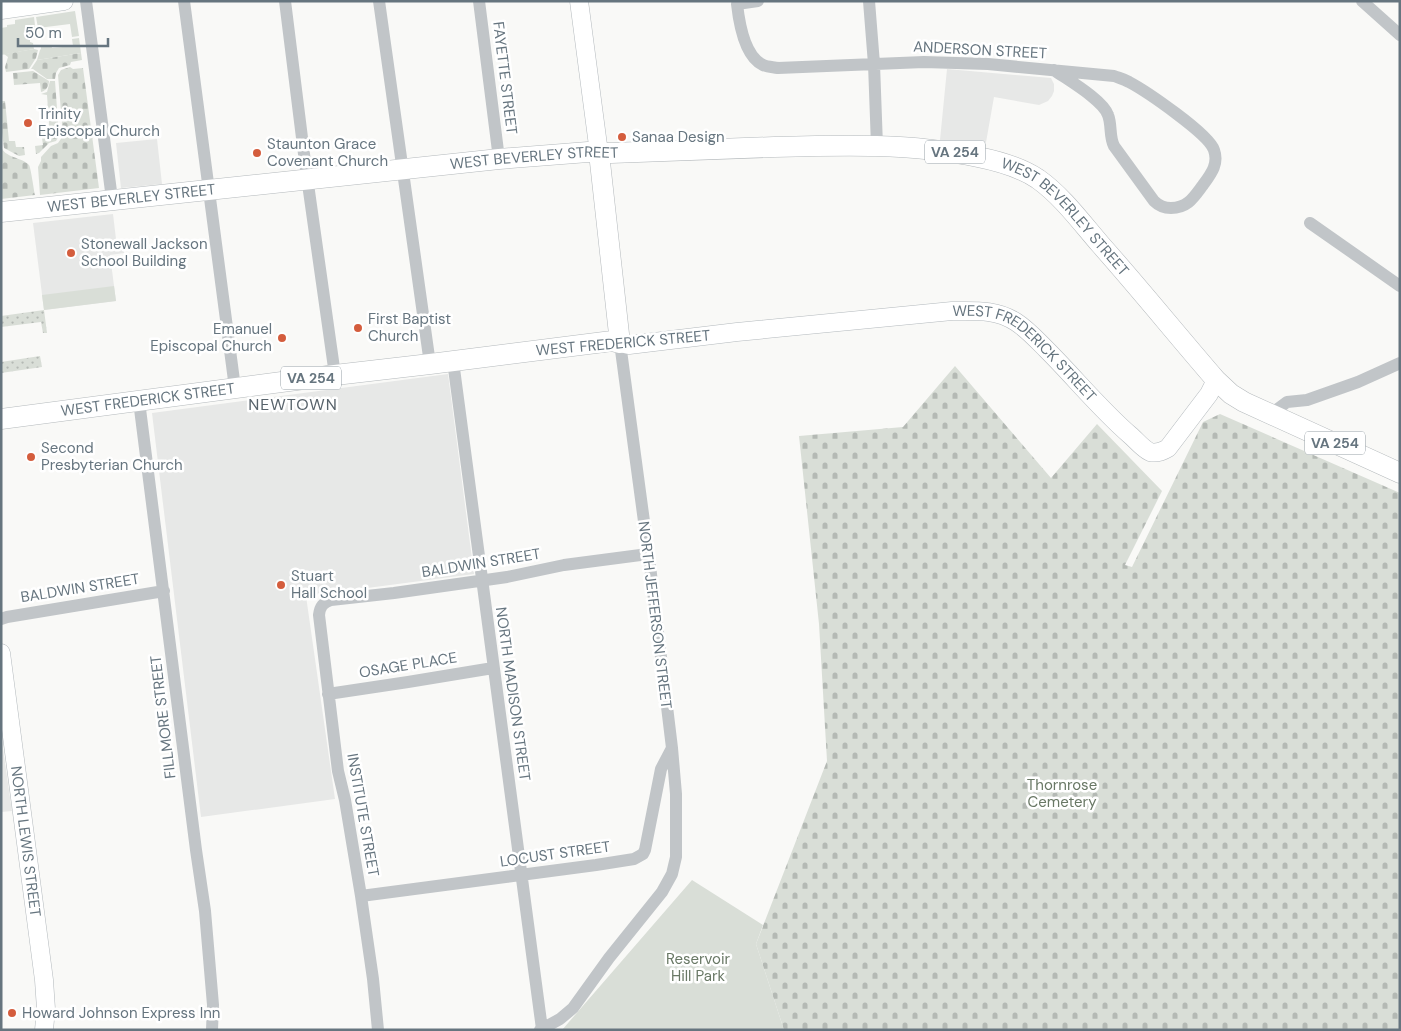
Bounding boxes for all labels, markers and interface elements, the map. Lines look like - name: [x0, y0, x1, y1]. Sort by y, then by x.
- scale bar: [18, 15, 108, 47]
- street label: FAYETTE STREET: [488, 20, 522, 136]
- text: 50 m: [25, 23, 62, 43]
- street label: ANDERSON STREET: [913, 37, 1047, 63]
- place label: Trinity Episcopal Church: [38, 104, 160, 141]
- marker: Trinity Episcopal Church: [22, 117, 34, 129]
- place label: Sanaa Design: [632, 127, 725, 147]
- marker: Sanaa Design: [616, 131, 628, 143]
- place label: Staunton Grace Covenant Church: [267, 134, 388, 171]
- road number: VA 254: [925, 140, 985, 163]
- street label: WEST BEVERLEY STREET: [449, 142, 619, 174]
- marker: Staunton Grace Covenant Church: [251, 147, 263, 159]
- street label: WEST BEVERLEY STREET: [999, 153, 1133, 280]
- street label: WEST BEVERLEY STREET: [46, 179, 216, 217]
- place label: Stonewall Jackson School Building: [81, 234, 208, 271]
- marker: Stonewall Jackson School Building: [65, 247, 77, 259]
- street label: WEST FREDERICK STREET: [952, 301, 1101, 406]
- place label: First Baptist Church: [368, 309, 451, 346]
- place label: Emanuel Episcopal Church: [150, 319, 272, 356]
- marker: First Baptist Church: [352, 322, 364, 334]
- street label: WEST FREDERICK STREET: [535, 325, 711, 361]
- marker: Emanuel Episcopal Church: [276, 332, 288, 344]
- road number: VA 254: [281, 366, 341, 389]
- street label: WEST FREDERICK STREET: [60, 378, 236, 421]
- district label: NEWTOWN: [248, 394, 338, 415]
- road number: VA 254: [1305, 432, 1365, 454]
- place label: Second Presbyterian Church: [41, 438, 183, 475]
- marker: Second Presbyterian Church: [25, 451, 37, 463]
- street label: NORTH JEFFERSON STREET: [634, 520, 676, 710]
- street label: BALDWIN STREET: [420, 544, 542, 582]
- place label: Stuart Hall School: [291, 566, 367, 603]
- street label: BALDWIN STREET: [19, 569, 141, 607]
- marker: Stuart Hall School: [275, 579, 287, 591]
- street label: NORTH MADISON STREET: [491, 606, 535, 782]
- street label: OSAGE PLACE: [358, 647, 458, 683]
- street label: FILLMORE STREET: [146, 654, 180, 780]
- street label: INSTITUTE STREET: [342, 752, 384, 878]
- street label: NORTH LEWIS STREET: [6, 765, 46, 918]
- park label: Thornrose Cemetery: [1027, 775, 1097, 812]
- street label: LOCUST STREET: [499, 836, 611, 872]
- park label: Reservoir Hill Park: [666, 949, 731, 986]
- place label: Howard Johnson Express Inn: [22, 1003, 220, 1023]
- marker: Howard Johnson Express Inn: [6, 1007, 18, 1019]

